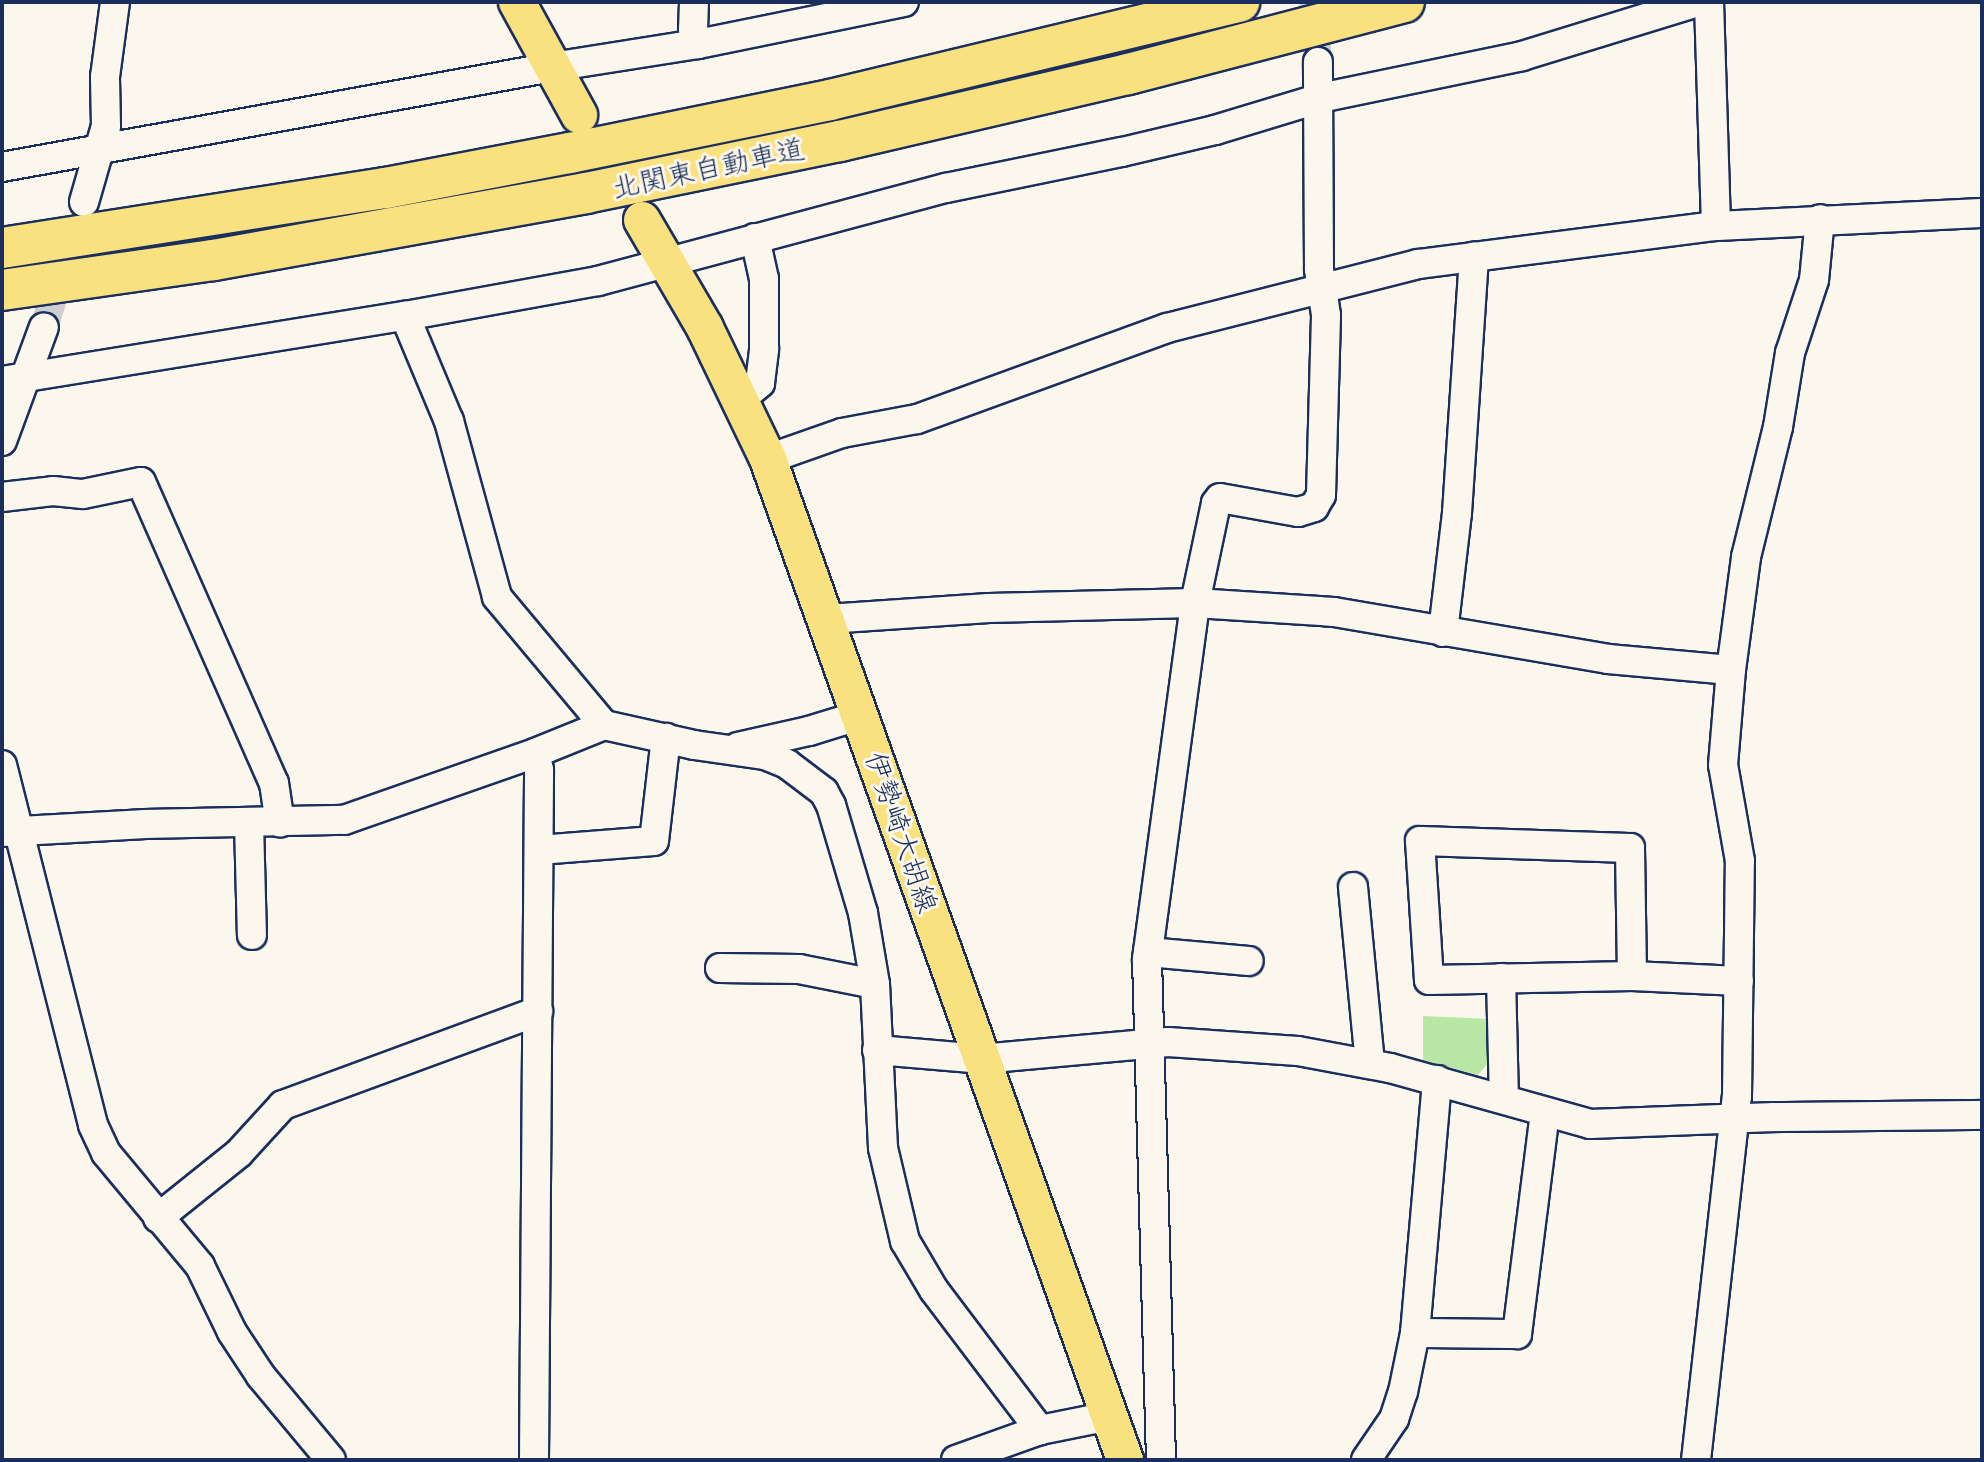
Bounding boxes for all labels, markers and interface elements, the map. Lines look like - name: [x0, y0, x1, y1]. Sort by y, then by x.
- street label: 北関東自動車道: [609, 131, 807, 205]
- street label: 伊勢崎大胡線: [859, 747, 945, 917]

